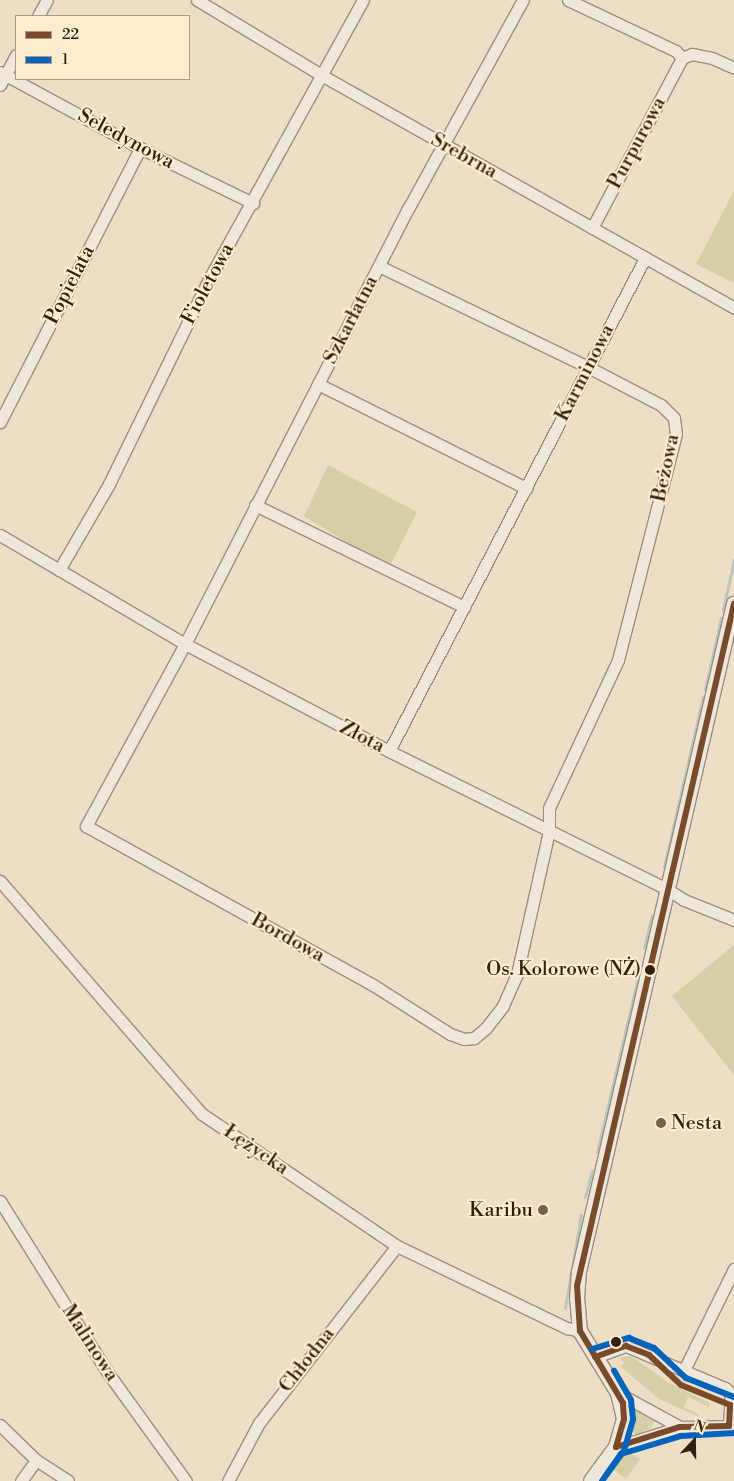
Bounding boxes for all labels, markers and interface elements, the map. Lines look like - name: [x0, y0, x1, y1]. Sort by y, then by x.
- legend: [15, 15, 190, 80]
- text: 22: [62, 25, 79, 44]
- text: 1: [62, 50, 68, 69]
- street label: Purpurowa: [603, 93, 671, 193]
- street label: Seledynowa: [74, 104, 178, 174]
- street label: Srebrna: [426, 128, 502, 184]
- street label: Fioletowa: [177, 239, 239, 329]
- street label: Popielata: [40, 242, 100, 328]
- street label: Szkarłatna: [319, 272, 383, 368]
- street label: Karminowa: [550, 321, 620, 425]
- street label: Beżowa: [647, 432, 685, 504]
- street label: Złota: [335, 716, 389, 758]
- street label: Bordowa: [247, 908, 329, 968]
- place label: Os. Kolorowe (NŻ): [486, 959, 641, 981]
- marker: Os. Kolorowe (NŻ): [645, 965, 655, 975]
- place label: Nesta: [671, 1111, 722, 1135]
- marker: Nesta: [655, 1117, 667, 1129]
- street label: Łężycka: [219, 1120, 293, 1180]
- place label: Karibu: [469, 1198, 533, 1222]
- marker: Karibu: [537, 1204, 549, 1216]
- street label: Malinowa: [56, 1300, 124, 1386]
- street label: Chłodna: [274, 1323, 340, 1397]
- unlabelled marker: [611, 1337, 621, 1347]
- north arrow: [669, 1416, 719, 1466]
- text: N: [691, 1417, 708, 1437]

